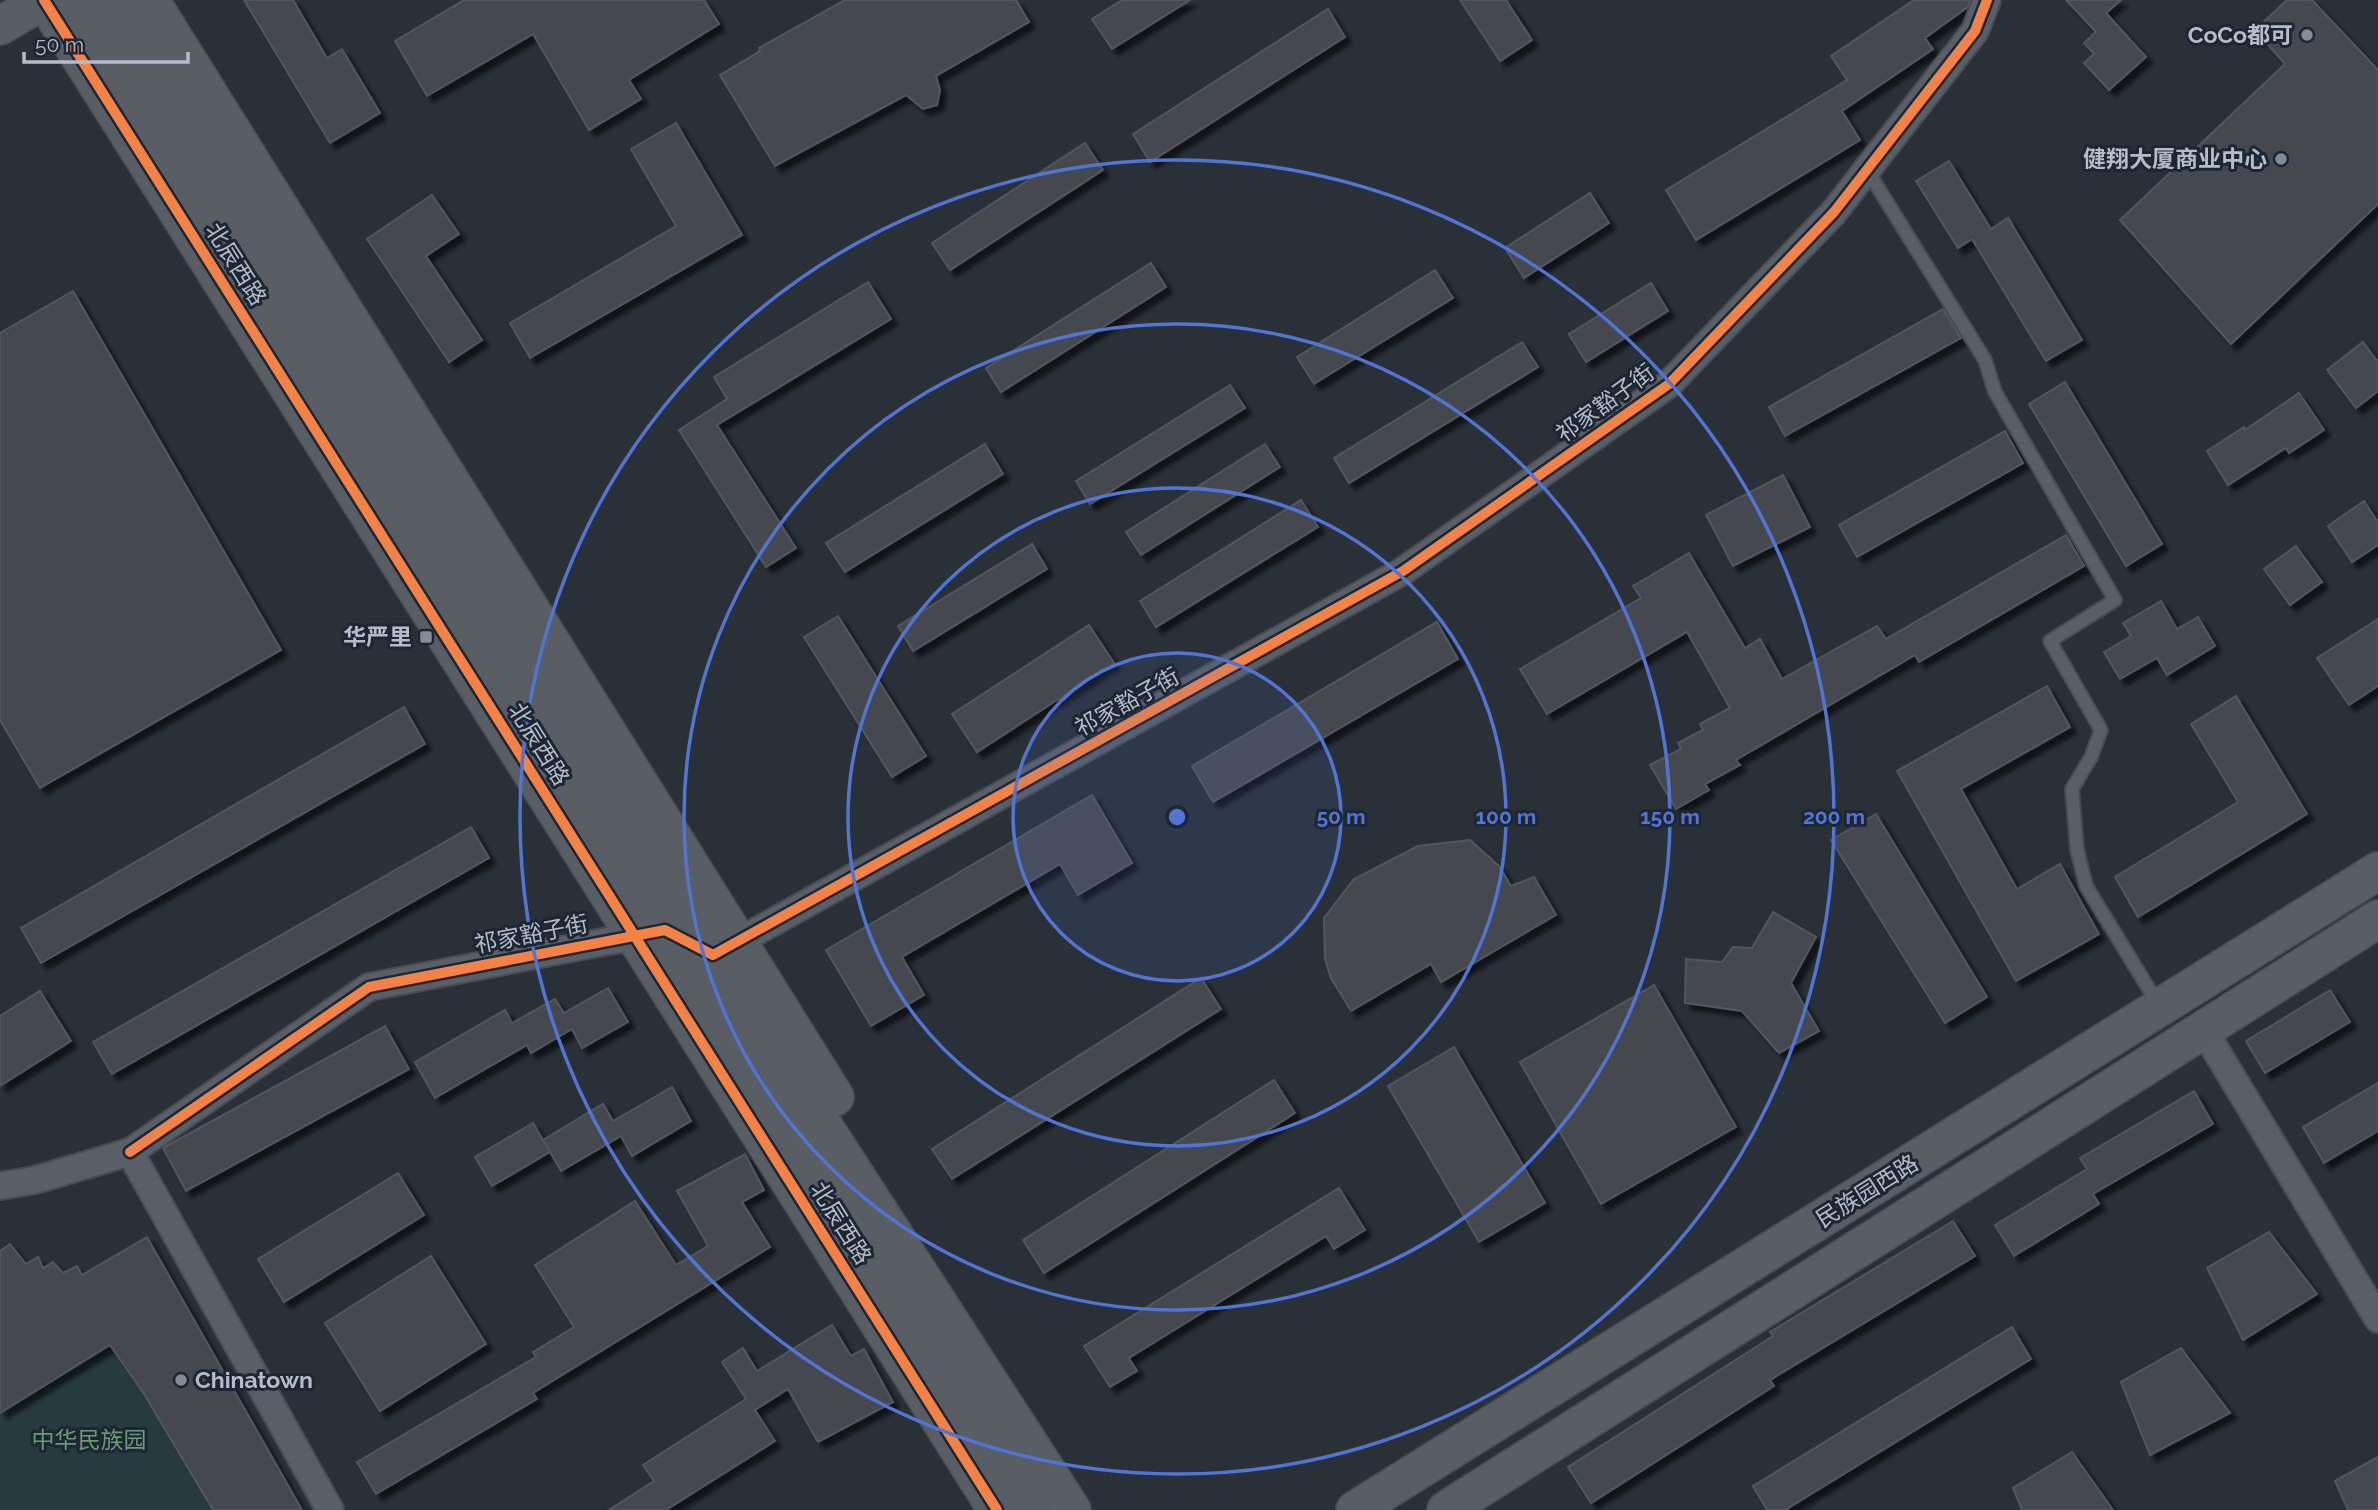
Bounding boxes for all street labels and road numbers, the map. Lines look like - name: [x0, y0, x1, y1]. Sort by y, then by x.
- street label: 北辰西路: [201, 218, 272, 310]
- street label: 祁家豁子街: [1550, 358, 1659, 447]
- street label: 祁家豁子街: [1070, 662, 1184, 741]
- street label: 北辰西路: [504, 698, 575, 790]
- street label: 祁家豁子街: [472, 909, 590, 958]
- street label: 民族园西路: [1811, 1149, 1923, 1232]
- street label: 北辰西路: [806, 1177, 877, 1269]

